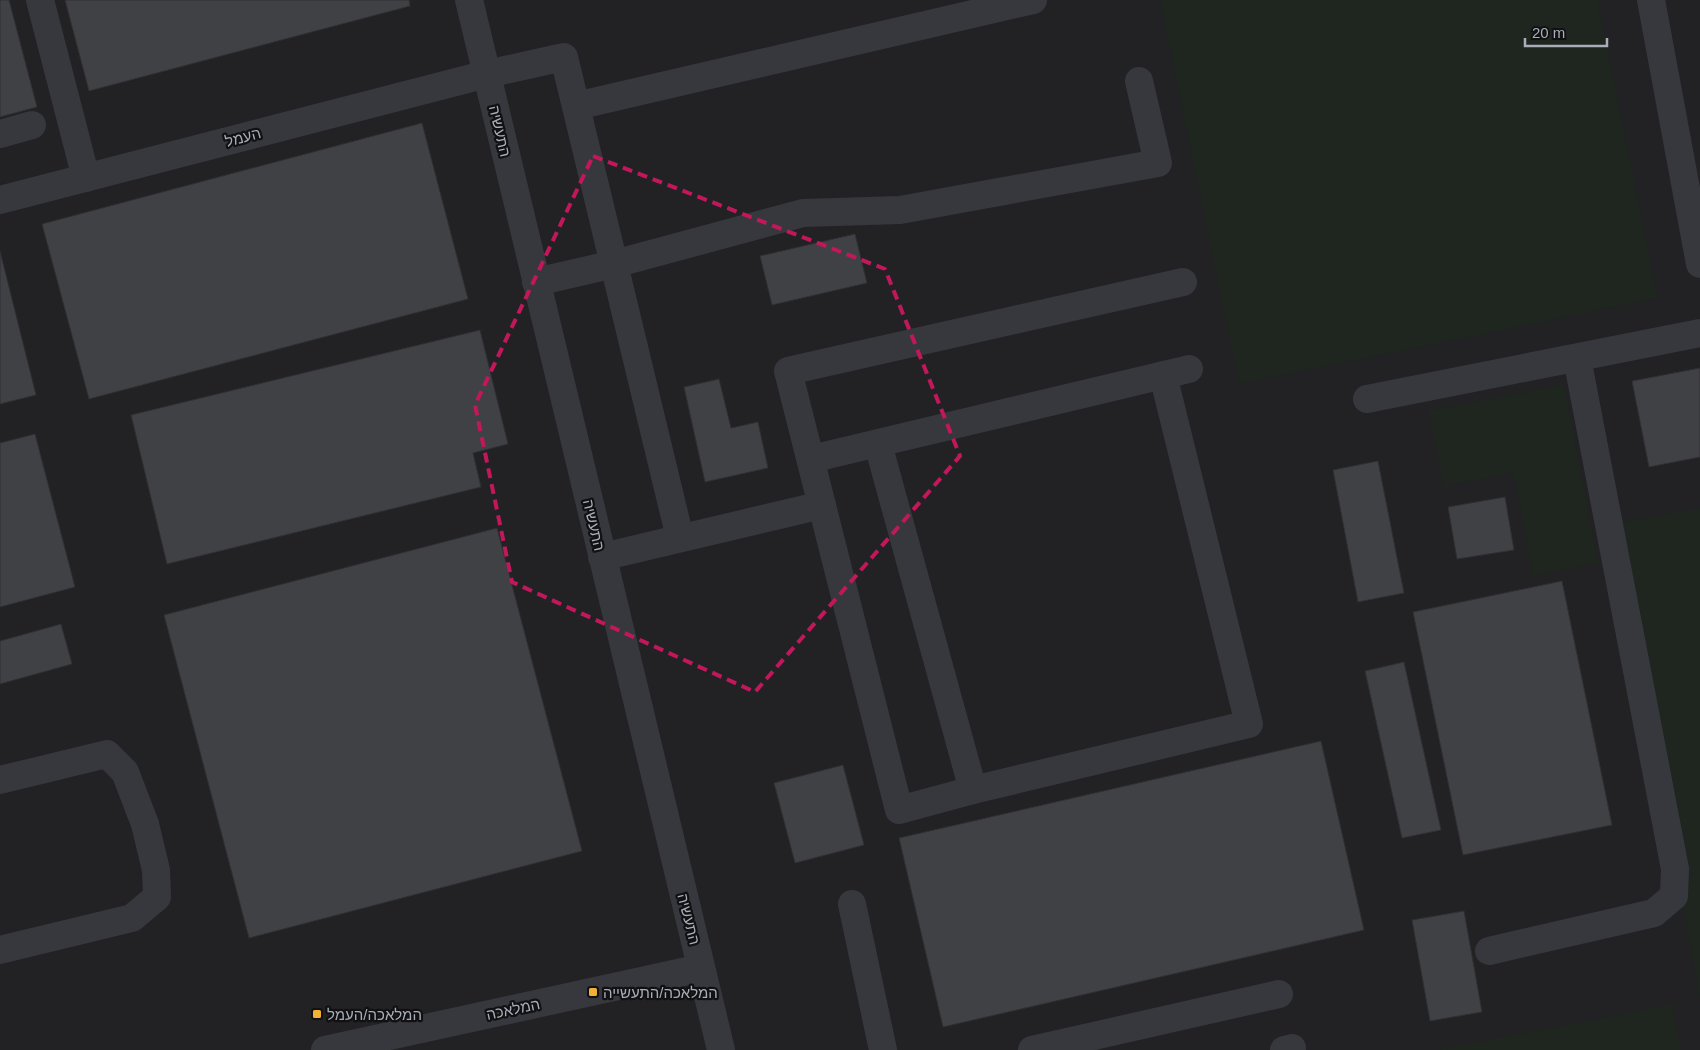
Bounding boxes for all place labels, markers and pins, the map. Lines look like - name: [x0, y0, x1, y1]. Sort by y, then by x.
- place label: המלאכה/התעשייה: [603, 984, 718, 1001]
- marker: המלאכה/התעשייה: [587, 986, 599, 998]
- place label: המלאכה/העמל: [327, 1006, 422, 1023]
- marker: המלאכה/העמל: [311, 1008, 323, 1020]

